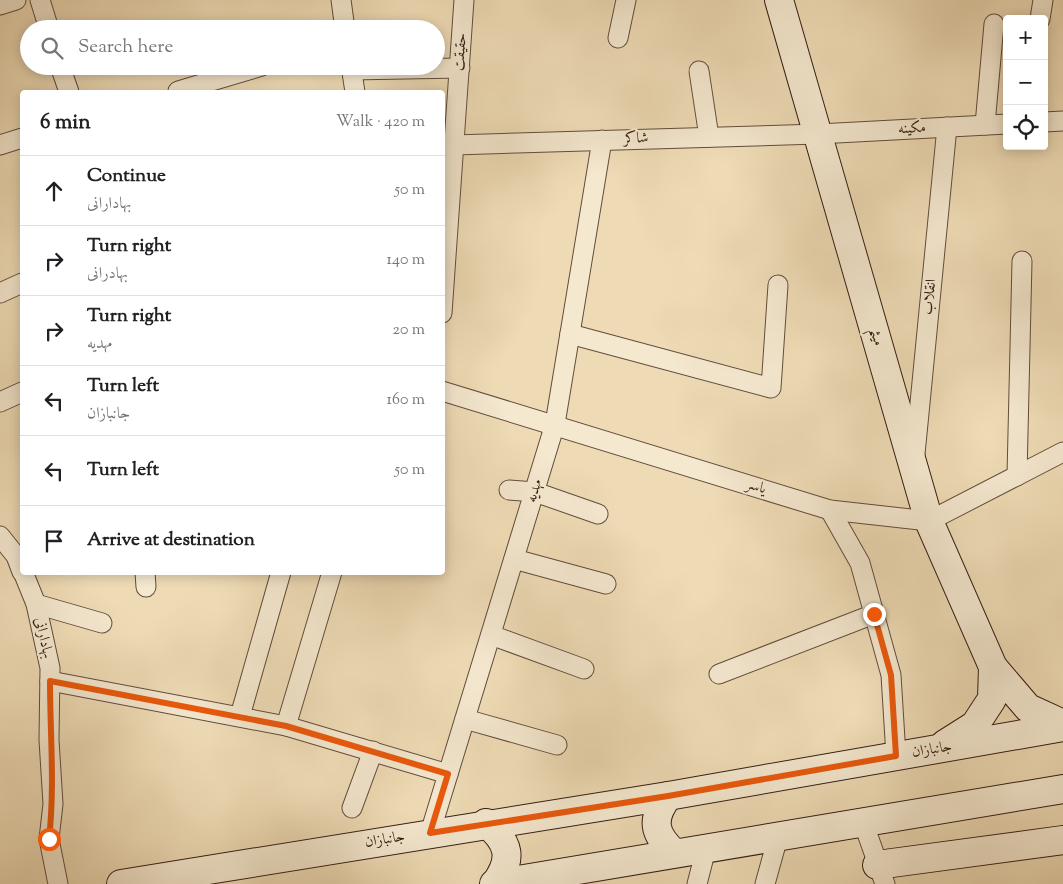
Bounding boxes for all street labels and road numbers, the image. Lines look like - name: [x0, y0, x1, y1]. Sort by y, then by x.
- street label: حقیقت: [449, 32, 473, 72]
- street label: مکینه: [898, 118, 926, 140]
- street label: شاکر: [621, 128, 649, 150]
- street label: انقلاب: [918, 278, 942, 316]
- street label: میثم: [861, 325, 889, 349]
- street label: یاسر: [742, 473, 770, 500]
- street label: مهدیه: [522, 476, 549, 505]
- street label: بهادارانی: [28, 615, 58, 661]
- street label: جانبازان: [910, 736, 954, 764]
- street label: جانبازان: [363, 826, 407, 854]

